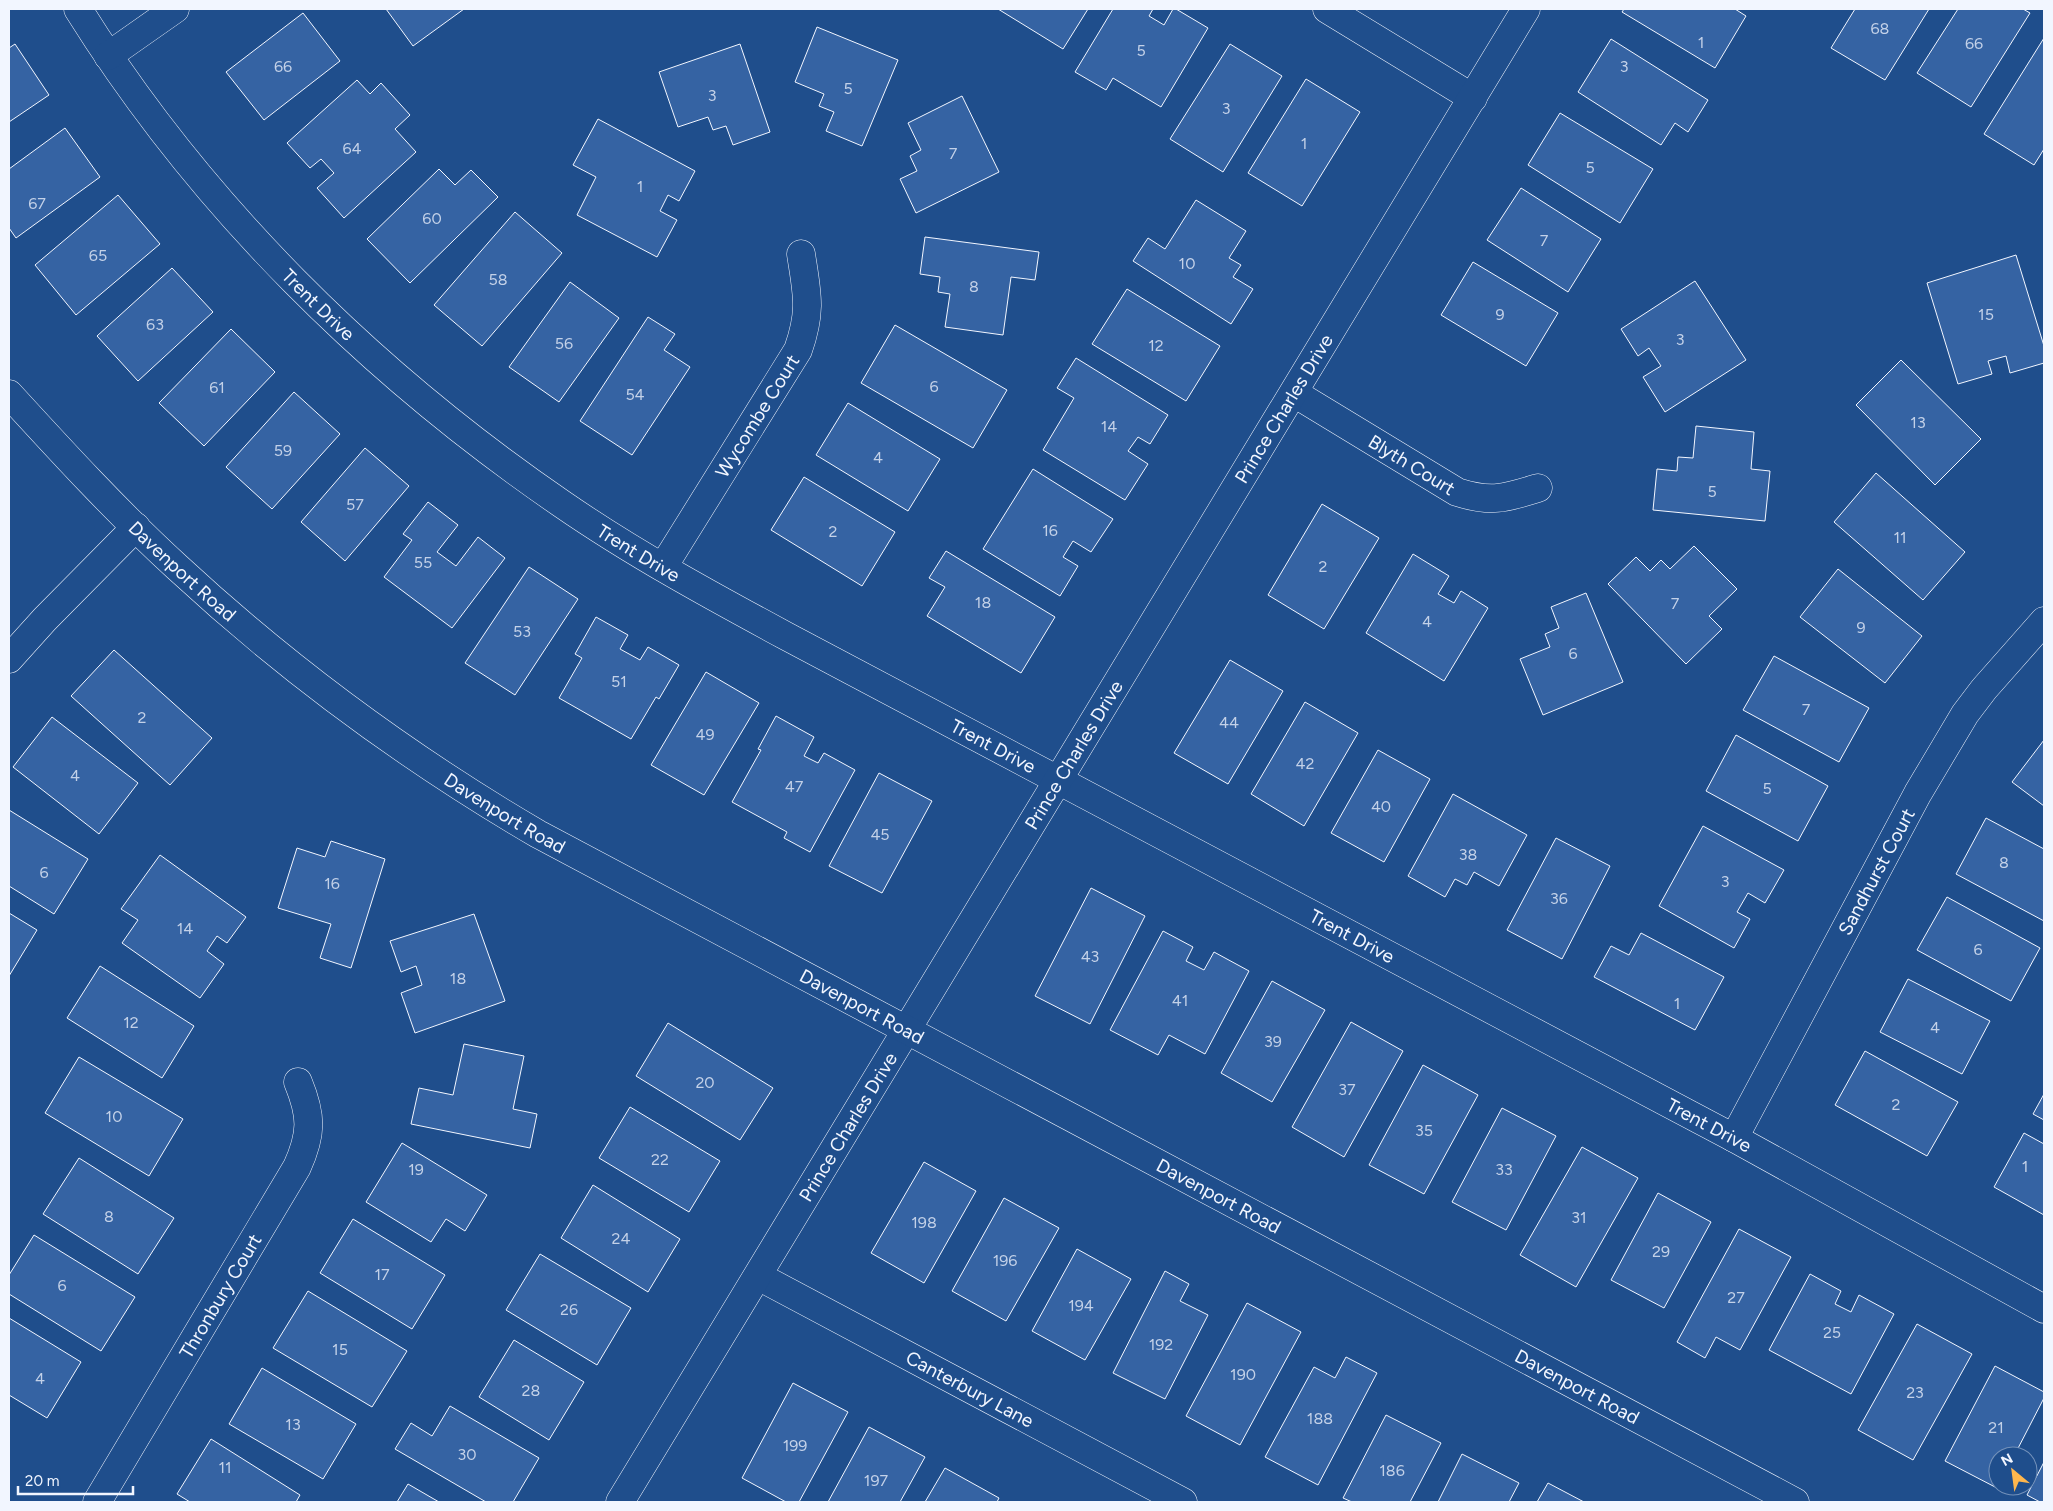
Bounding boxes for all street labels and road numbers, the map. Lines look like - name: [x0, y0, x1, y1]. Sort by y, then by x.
- street label: Trent Drive: [277, 264, 359, 346]
- street label: Prince Charles Drive: [1230, 330, 1338, 488]
- street label: Wycombe Court: [711, 350, 804, 482]
- street label: Blyth Court: [1364, 430, 1459, 500]
- street label: Davenport Road: [124, 516, 241, 626]
- street label: Trent Drive: [592, 519, 684, 587]
- street label: Prince Charles Drive: [1020, 676, 1128, 834]
- street label: Trent Drive: [947, 714, 1040, 778]
- street label: Davenport Road: [440, 768, 569, 859]
- street label: Sandhurst Court: [1833, 804, 1920, 939]
- street label: Trent Drive: [1306, 904, 1398, 968]
- street label: Davenport Road: [796, 964, 928, 1049]
- street label: Prince Charles Drive: [794, 1048, 902, 1206]
- street label: Trent Drive: [1663, 1093, 1755, 1157]
- street label: Davenport Road: [1152, 1154, 1285, 1239]
- street label: Thronbury Court: [174, 1230, 266, 1363]
- street label: Davenport Road: [1511, 1344, 1643, 1429]
- street label: Canterbury Lane: [902, 1346, 1038, 1432]

